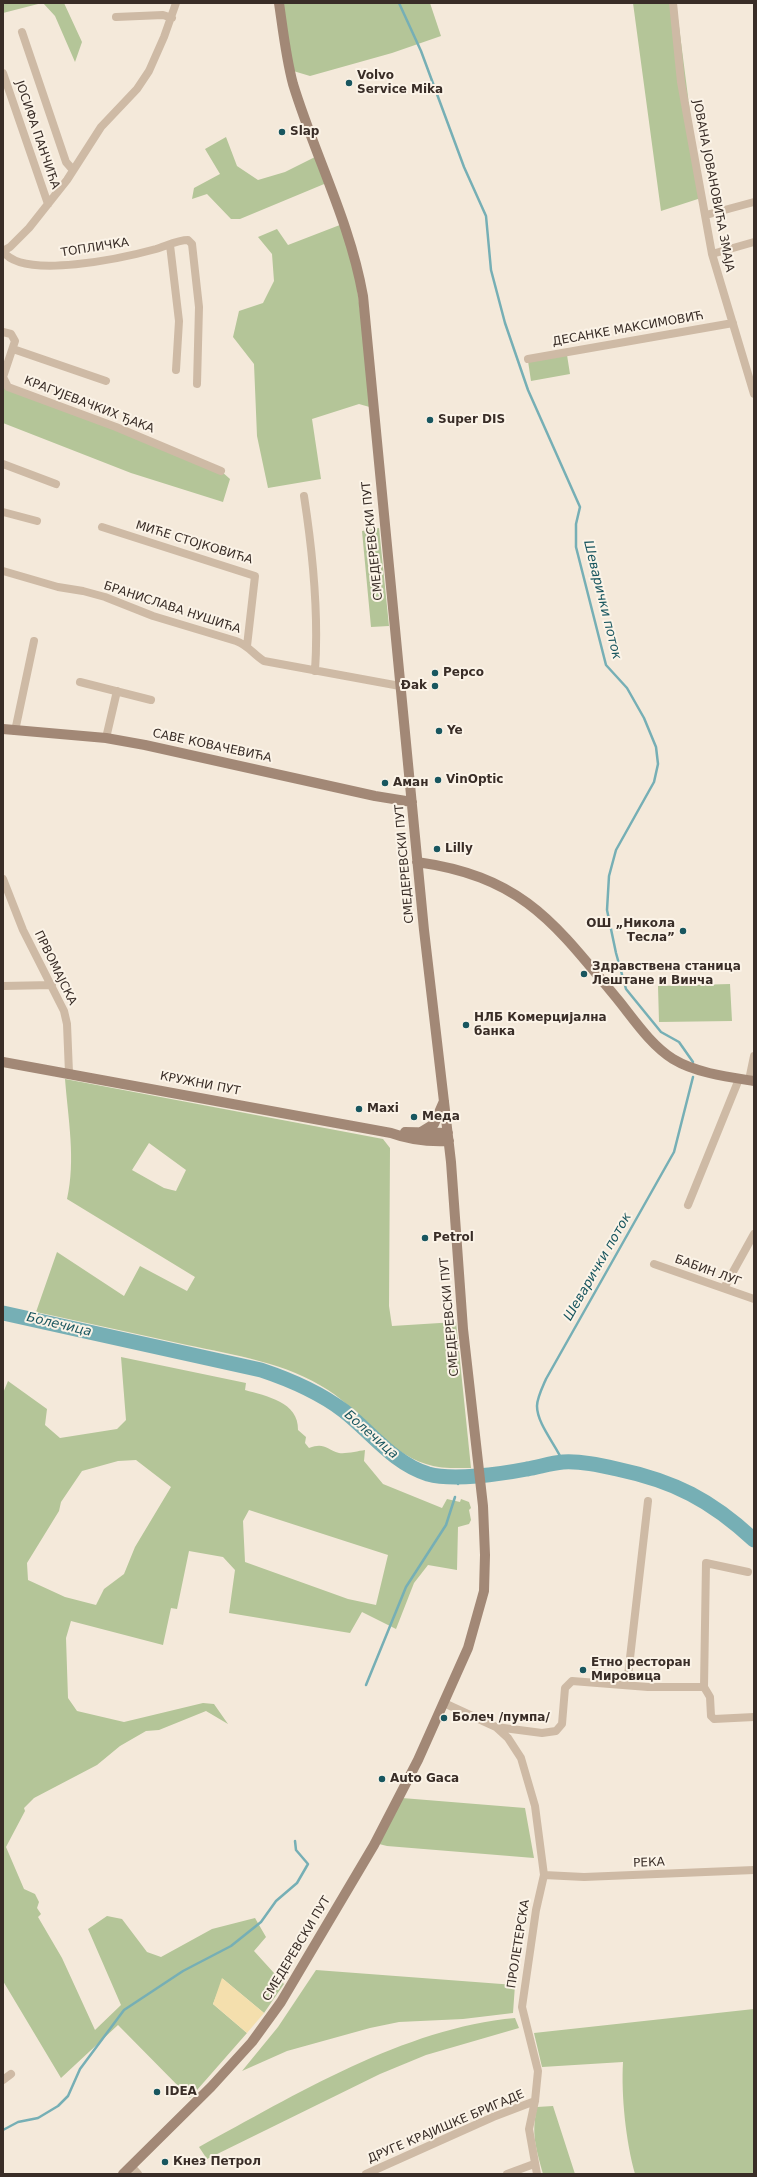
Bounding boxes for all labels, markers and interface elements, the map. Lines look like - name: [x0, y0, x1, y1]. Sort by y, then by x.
- place label: Volvo Service Mika: [357, 69, 443, 97]
- marker: Volvo Service Mika: [344, 78, 354, 88]
- street label: ЈОСИФА ПАНЧИЋА: [12, 79, 62, 191]
- street label: ЈОВАНА ЈОВАНОВИЋА ЗМАЈА: [689, 99, 737, 273]
- place label: Slap: [290, 125, 319, 139]
- marker: Slap: [277, 127, 287, 137]
- street label: ТОПЛИЧКА: [60, 236, 130, 260]
- street label: ДЕСАНКЕ МАКСИМОВИЋ: [551, 309, 705, 349]
- street label: КРАГУЈЕВАЧКИХ ЂАКА: [22, 373, 156, 437]
- place label: Super DIS: [438, 413, 505, 427]
- marker: Super DIS: [425, 415, 435, 425]
- street label: СМЕДЕРЕВСКИ ПУТ: [360, 481, 386, 601]
- street label: МИЋЕ СТОЈКОВИЋА: [134, 518, 254, 568]
- water label: Шеварички поток: [580, 539, 624, 661]
- street label: БРАНИСЛАВА НУШИЋА: [102, 579, 242, 637]
- place label: Pepco: [443, 666, 484, 680]
- marker: Pepco: [430, 668, 440, 678]
- place label: Đak: [401, 679, 427, 693]
- marker: Đak: [430, 681, 440, 691]
- place label: Ye: [447, 724, 463, 738]
- street label: САВЕ КОВАЧЕВИЋА: [151, 726, 273, 766]
- marker: Ye: [434, 726, 444, 736]
- place label: VinOptic: [446, 773, 503, 787]
- marker: VinOptic: [433, 775, 443, 785]
- place label: Аман: [393, 776, 428, 790]
- marker: Аман: [380, 778, 390, 788]
- street label: СМЕДЕРЕВСКИ ПУТ: [393, 804, 417, 924]
- place label: Lilly: [445, 842, 473, 856]
- marker: Lilly: [432, 844, 442, 854]
- place label: ОШ „Никола Тесла”: [586, 917, 675, 945]
- marker: ОШ „Никола Тесла”: [678, 926, 688, 936]
- street label: ПРВОМАЈСКА: [31, 928, 79, 1008]
- place label: Здравствена станица Лештане и Винча: [592, 960, 741, 988]
- marker: Здравствена станица Лештане и Винча: [579, 969, 589, 979]
- place label: НЛБ Комерцијална банка: [474, 1011, 607, 1039]
- marker: НЛБ Комерцијална банка: [461, 1020, 471, 1030]
- street label: КРУЖНИ ПУТ: [159, 1069, 241, 1099]
- place label: Maxi: [367, 1102, 399, 1116]
- marker: Maxi: [354, 1104, 364, 1114]
- place label: Меда: [422, 1110, 460, 1124]
- marker: Меда: [409, 1112, 419, 1122]
- water label: Шеварички поток: [561, 1210, 635, 1324]
- place label: Petrol: [433, 1231, 474, 1245]
- marker: Petrol: [420, 1233, 430, 1243]
- street label: БАБИН ЛУГ: [673, 1252, 743, 1290]
- street label: СМЕДЕРЕВСКИ ПУТ: [438, 1257, 462, 1377]
- water label: Болечица: [25, 1310, 93, 1340]
- water label: Болечица: [341, 1407, 401, 1463]
- place label: Етно ресторан Мировица: [591, 1656, 691, 1684]
- marker: Етно ресторан Мировица: [578, 1665, 588, 1675]
- place label: Болеч /пумпа/: [452, 1711, 550, 1725]
- marker: Болеч /пумпа/: [439, 1713, 449, 1723]
- place label: Auto Gaca: [390, 1772, 459, 1786]
- marker: Auto Gaca: [377, 1774, 387, 1784]
- street label: РЕКА: [633, 1855, 665, 1871]
- street label: СМЕДЕРЕВСКИ ПУТ: [260, 1894, 334, 2004]
- street label: ПРОЛЕТЕРСКА: [505, 1899, 533, 1989]
- place label: IDEA: [165, 2085, 197, 2099]
- marker: IDEA: [152, 2087, 162, 2097]
- street label: ДРУГЕ КРАЈИШКЕ БРИГАДЕ: [365, 2087, 527, 2167]
- place label: Кнез Петрол: [173, 2155, 261, 2169]
- marker: Кнез Петрол: [160, 2157, 170, 2167]

